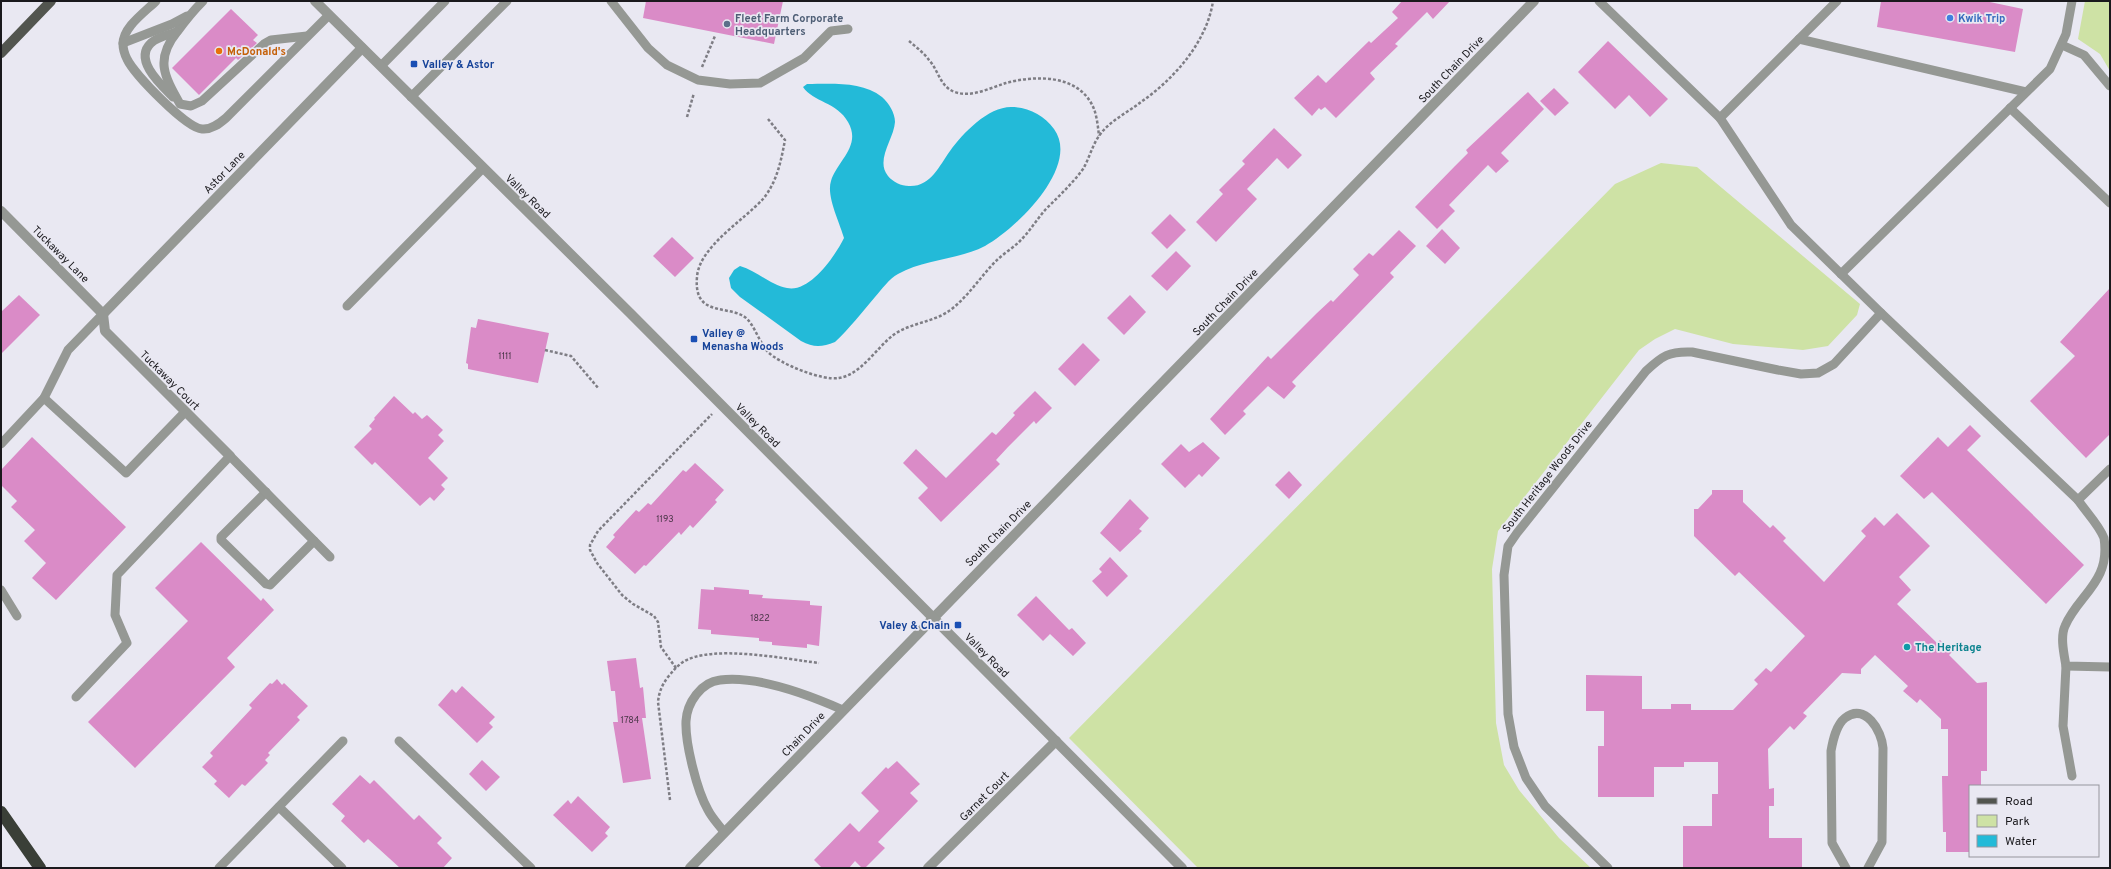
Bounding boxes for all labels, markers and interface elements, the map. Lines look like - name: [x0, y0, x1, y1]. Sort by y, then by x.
- place label: Fleet Farm Corporate Headquarters: [735, 12, 843, 39]
- place label: Kwik Trip: [1958, 12, 2005, 26]
- marker: Kwik Trip: [1945, 13, 1955, 23]
- marker: Fleet Farm Corporate Headquarters: [722, 19, 732, 29]
- street label: South Chain Drive: [1416, 33, 1487, 106]
- place label: McDonald's: [227, 45, 286, 59]
- marker: McDonald's: [214, 46, 224, 56]
- place label: Valley & Astor: [422, 58, 495, 72]
- marker: Valley & Astor: [409, 59, 419, 69]
- street label: Astor Lane: [201, 148, 248, 197]
- street label: Valley Road: [502, 172, 553, 222]
- street label: Tuckaway Lane: [29, 223, 92, 286]
- street label: South Chain Drive: [1190, 266, 1261, 339]
- place label: Valley @ Menasha Woods: [702, 327, 784, 354]
- marker: Valley @ Menasha Woods: [689, 334, 699, 344]
- street label: Tuckaway Court: [136, 348, 202, 414]
- house number: 1111: [498, 351, 512, 362]
- street label: Valley Road: [732, 400, 783, 451]
- street label: South Heritage Woods Drive: [1500, 418, 1596, 535]
- street label: South Chain Drive: [963, 498, 1035, 570]
- house number: 1193: [656, 514, 674, 525]
- house number: 1822: [750, 613, 770, 624]
- place label: Valey & Chain: [879, 619, 950, 633]
- marker: Valey & Chain: [953, 620, 963, 630]
- street label: Valley Road: [961, 630, 1012, 681]
- place label: The Heritage: [1915, 641, 1982, 655]
- marker: The Heritage: [1902, 642, 1912, 652]
- street label: Chain Drive: [779, 709, 829, 760]
- house number: 1784: [621, 715, 640, 726]
- street label: Garnet Court: [957, 769, 1013, 825]
- legend: [1969, 785, 2099, 857]
- text: Road: [2005, 794, 2033, 810]
- text: Park: [2005, 814, 2030, 830]
- text: Water: [2005, 834, 2037, 850]

